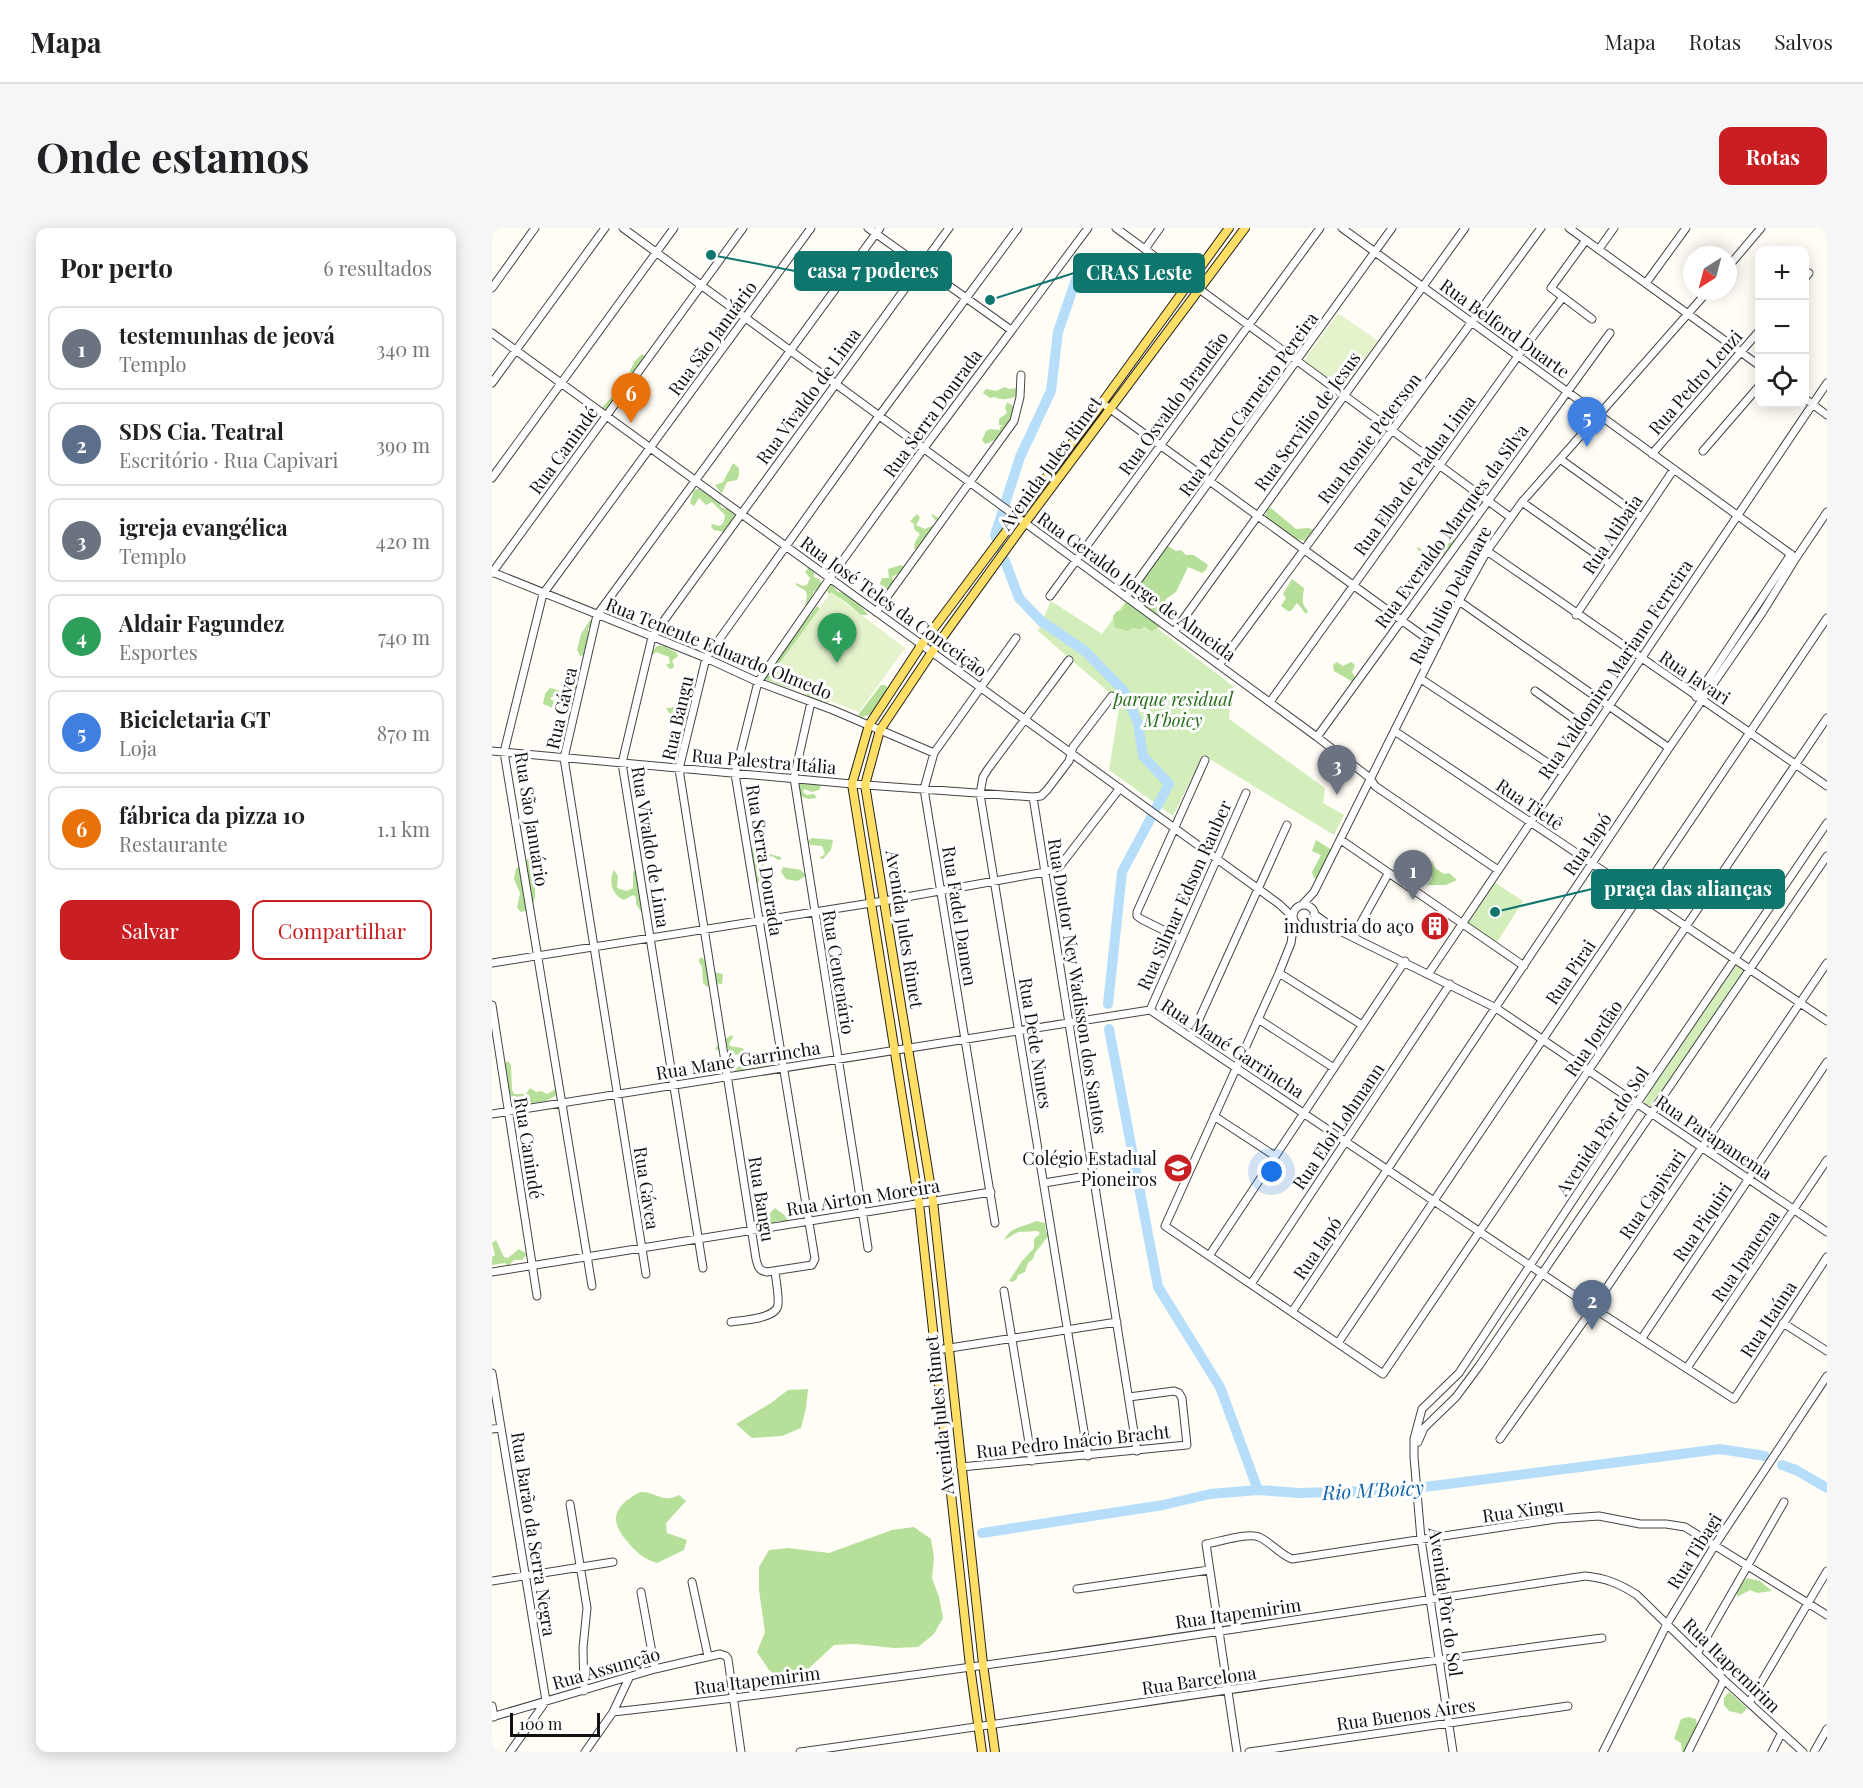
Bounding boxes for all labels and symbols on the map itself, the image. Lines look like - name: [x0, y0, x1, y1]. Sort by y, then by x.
- north arrow: [1683, 246, 1737, 300]
- callout: casa 7 poderes: [795, 252, 951, 290]
- callout: CRAS Leste: [1074, 254, 1204, 292]
- text: casa 7 poderes: [807, 256, 939, 283]
- text: CRAS Leste: [1086, 258, 1192, 285]
- street label: Rua Belford Duarte: [1435, 273, 1575, 383]
- street label: Rua São Januário: [662, 276, 762, 400]
- street label: Rua Pedro Carneiro Pereira: [1173, 307, 1323, 501]
- street label: Rua Vivaldo de Lima: [750, 323, 866, 469]
- street label: Rua Pedro Lenzi: [1643, 324, 1747, 440]
- street label: Rua Osvaldo Brandão: [1113, 326, 1233, 480]
- street label: Rua Serra Dourada: [877, 344, 987, 482]
- street label: Rua Servilio de Jesus: [1248, 347, 1366, 495]
- street label: Rua Ronie Peterson: [1312, 367, 1426, 508]
- pin: 6: [612, 374, 650, 423]
- street label: Rua Elba de Padua Lima: [1348, 390, 1481, 560]
- street label: Avenida Jules Rimet: [993, 391, 1107, 536]
- pin: 5: [1568, 398, 1606, 447]
- street label: Rua Canindé: [523, 401, 603, 499]
- street label: Rua Everaldo Marques da Silva: [1369, 419, 1533, 633]
- street label: Rua Atibaia: [1577, 490, 1647, 578]
- street label: Rua Geraldo Jorge de Almeida: [1033, 506, 1241, 666]
- street label: Rua Julio Delamare: [1403, 521, 1497, 669]
- street label: Rua José Teles da Conceição: [796, 530, 992, 682]
- street label: Rua Valdomiro Mariano Ferreira: [1532, 554, 1698, 784]
- street label: Rua Tenente Eduardo Olmedo: [602, 592, 836, 705]
- pin: 4: [818, 614, 856, 663]
- street label: Rua Javari: [1655, 645, 1735, 709]
- street label: Rua Gávea: [540, 665, 582, 751]
- street label: Rua Bangu: [656, 673, 698, 763]
- park label: parque residual M'boicy: [1111, 687, 1234, 732]
- street label: Rua Palestra Itália: [691, 743, 837, 779]
- pin: 3: [1318, 746, 1356, 795]
- street label: Rua São Januário: [509, 750, 555, 888]
- street label: Rua Vivaldo de Lima: [626, 765, 676, 929]
- street label: Rua Tietê: [1492, 773, 1568, 835]
- street label: Rua Serra Dourada: [741, 782, 789, 938]
- street label: Rua Silmar Edson Rauber: [1131, 796, 1237, 994]
- street label: Rua Iapó: [1557, 808, 1617, 880]
- street label: Rua Doutor Ney Wadisson dos Santos: [1043, 837, 1113, 1135]
- street label: Rua Fadel Damen: [937, 844, 983, 988]
- street label: Avenida Jules Rimet: [880, 847, 929, 1010]
- pin: 1: [1394, 850, 1432, 900]
- callout: praça das alianças: [1592, 870, 1784, 908]
- text: praça das alianças: [1604, 874, 1772, 901]
- street label: Rua Centenário: [817, 908, 861, 1036]
- building icon: industria do aço: [1419, 910, 1451, 942]
- place label: industria do aço: [1284, 914, 1414, 938]
- street label: Rua Pirai: [1540, 935, 1600, 1009]
- street label: Rua Dede Nunes: [1014, 976, 1058, 1110]
- street label: Rua Mané Garrincha: [1157, 993, 1309, 1103]
- street label: Rua Jordão: [1559, 995, 1628, 1081]
- street label: Rua Mané Garrincha: [654, 1035, 822, 1085]
- street label: Rua Eloi Lohmann: [1287, 1058, 1390, 1194]
- street label: Avenida Pôr do Sol: [1549, 1062, 1654, 1201]
- street label: Rua Parapanema: [1651, 1089, 1777, 1185]
- street label: Rua Canindé: [509, 1095, 549, 1201]
- street label: Rua Capivari: [1613, 1144, 1691, 1244]
- street label: Rua Gávea: [629, 1145, 665, 1231]
- place label: Colégio Estadual Pioneiros: [1022, 1146, 1157, 1191]
- school or university icon: Colégio Estadual Pioneiros: [1162, 1152, 1194, 1184]
- street label: Rua Bangu: [743, 1155, 781, 1244]
- your location: [1257, 1157, 1286, 1186]
- street label: Rua Airton Moreira: [785, 1173, 941, 1221]
- street label: Rua Piquiri: [1667, 1178, 1737, 1266]
- street label: Rua Ipanema: [1706, 1206, 1784, 1306]
- street label: Rua Iapó: [1287, 1212, 1347, 1284]
- street label: Rua Itaúna: [1734, 1276, 1802, 1362]
- pin: 2: [1572, 1280, 1612, 1330]
- street label: Avenida Jules Rimet: [919, 1334, 959, 1497]
- street label: Rua Pedro Inácio Bracht: [975, 1419, 1172, 1463]
- street label: Rua Barão da Serra Negra: [506, 1430, 562, 1638]
- water label: Rio M'Boicy: [1320, 1473, 1425, 1505]
- street label: Rua Xingu: [1481, 1492, 1566, 1528]
- street label: Rua Tibagi: [1661, 1508, 1727, 1594]
- street label: Avenida Pôr do Sol: [1424, 1525, 1468, 1678]
- street label: Rua Itapemirim: [1174, 1592, 1302, 1634]
- street label: Rua Itapemirim: [1678, 1612, 1786, 1718]
- street label: Rua Assunção: [549, 1641, 663, 1695]
- street label: Rua Itapemirim: [693, 1660, 821, 1700]
- street label: Rua Barcelona: [1140, 1660, 1258, 1700]
- street label: Rua Buenos Aires: [1335, 1692, 1477, 1736]
- scale bar: [510, 1710, 600, 1738]

